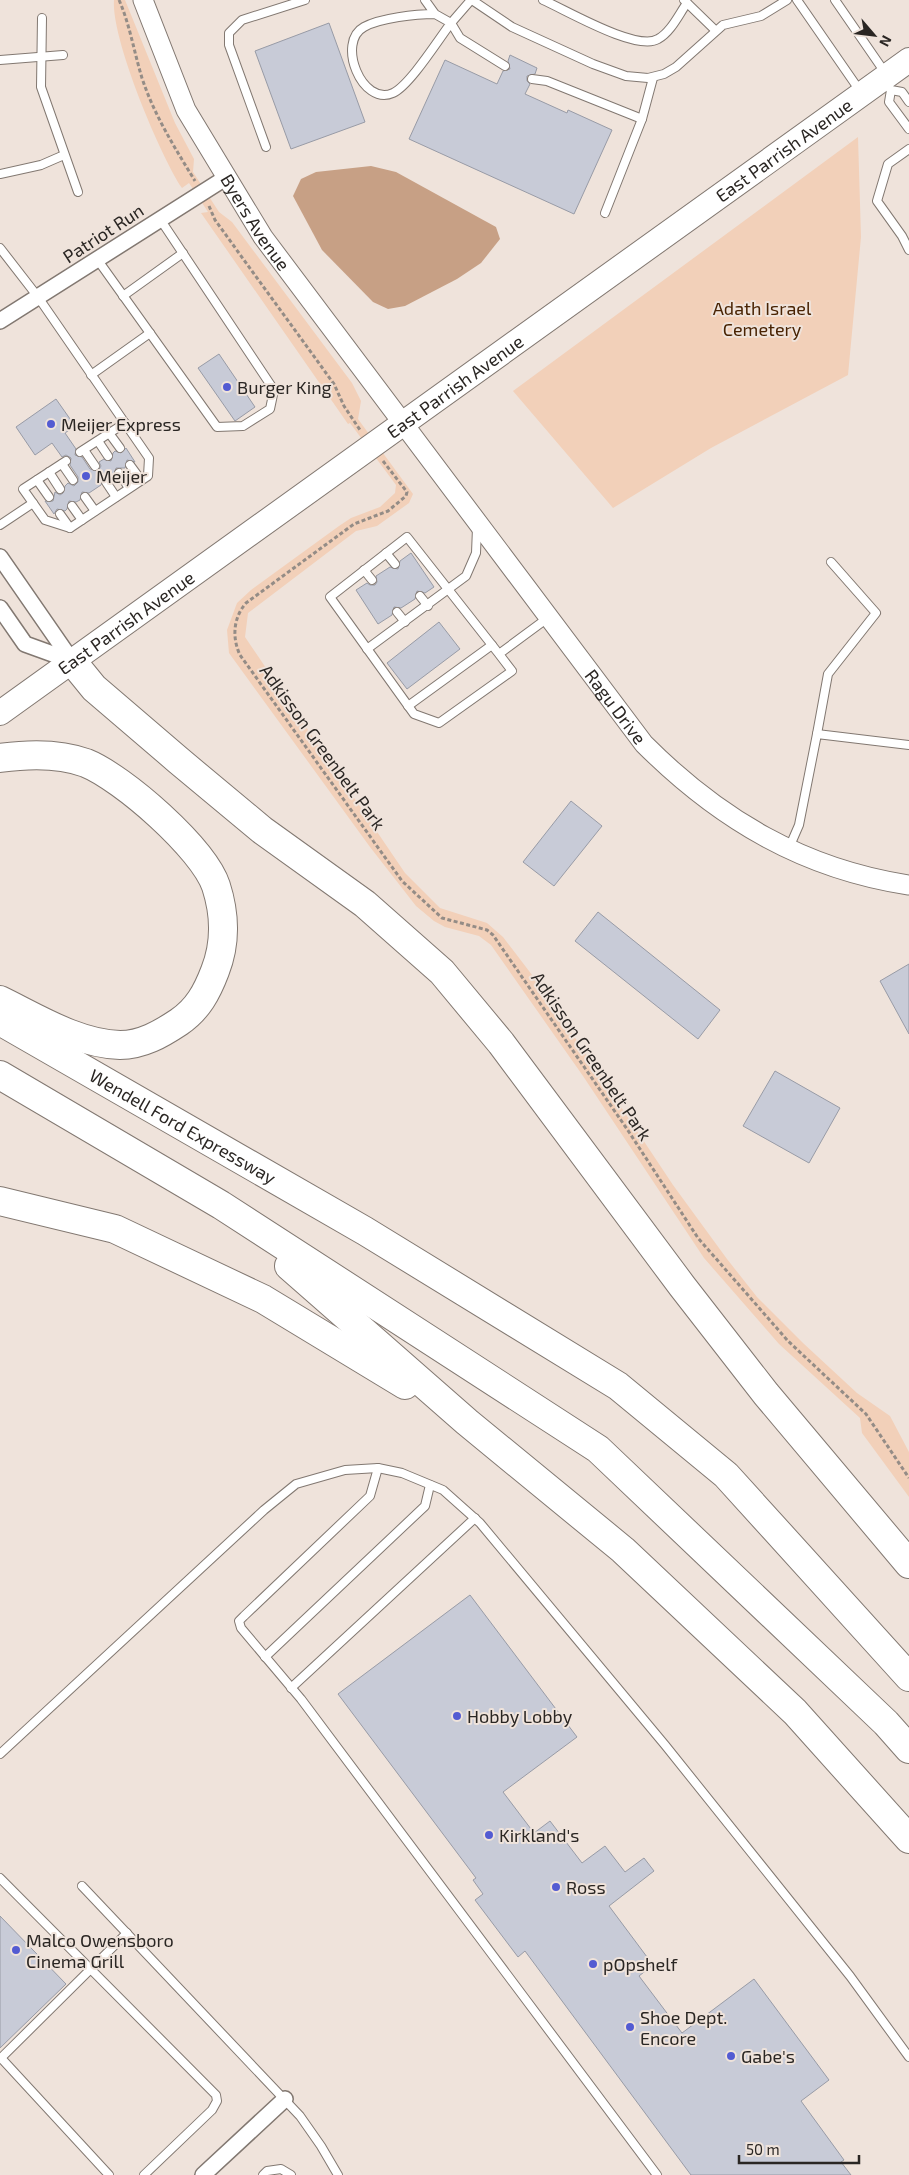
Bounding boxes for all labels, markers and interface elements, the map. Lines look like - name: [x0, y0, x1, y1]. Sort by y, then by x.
- north arrow: [849, 10, 899, 60]
- text: N: [876, 33, 896, 50]
- street label: East Parrish Avenue: [711, 94, 856, 206]
- street label: Byers Avenue: [216, 170, 295, 275]
- street label: Patriot Run: [58, 199, 148, 267]
- park label: Adath Israel Cemetery: [713, 297, 812, 340]
- street label: East Parrish Avenue: [382, 330, 527, 443]
- place label: Burger King: [237, 376, 332, 398]
- marker: Burger King: [221, 381, 233, 393]
- place label: Meijer Express: [61, 413, 181, 435]
- marker: Meijer Express: [45, 418, 57, 430]
- place label: Meijer: [96, 465, 147, 487]
- marker: Meijer: [80, 470, 92, 482]
- street label: East Parrish Avenue: [53, 566, 198, 679]
- street label: Adkisson Greenbelt Park: [256, 660, 390, 834]
- street label: Ragu Drive: [581, 665, 651, 748]
- street label: Adkisson Greenbelt Park: [527, 967, 657, 1145]
- street label: Wendell Ford Expressway: [86, 1064, 280, 1189]
- place label: Hobby Lobby: [467, 1705, 573, 1727]
- marker: Hobby Lobby: [451, 1710, 463, 1722]
- place label: Kirkland's: [499, 1824, 579, 1846]
- marker: Kirkland's: [483, 1829, 495, 1841]
- place label: Ross: [566, 1876, 606, 1898]
- marker: Ross: [550, 1881, 562, 1893]
- place label: Malco Owensboro Cinema Grill: [26, 1929, 174, 1972]
- marker: Malco Owensboro Cinema Grill: [10, 1944, 22, 1956]
- place label: pOpshelf: [603, 1953, 678, 1975]
- marker: pOpshelf: [587, 1958, 599, 1970]
- place label: Shoe Dept. Encore: [640, 2006, 727, 2049]
- marker: Shoe Dept. Encore: [624, 2021, 636, 2033]
- place label: Gabe's: [741, 2045, 795, 2067]
- marker: Gabe's: [725, 2050, 737, 2062]
- scale bar: [739, 2132, 859, 2164]
- text: 50 m: [746, 2140, 780, 2158]

